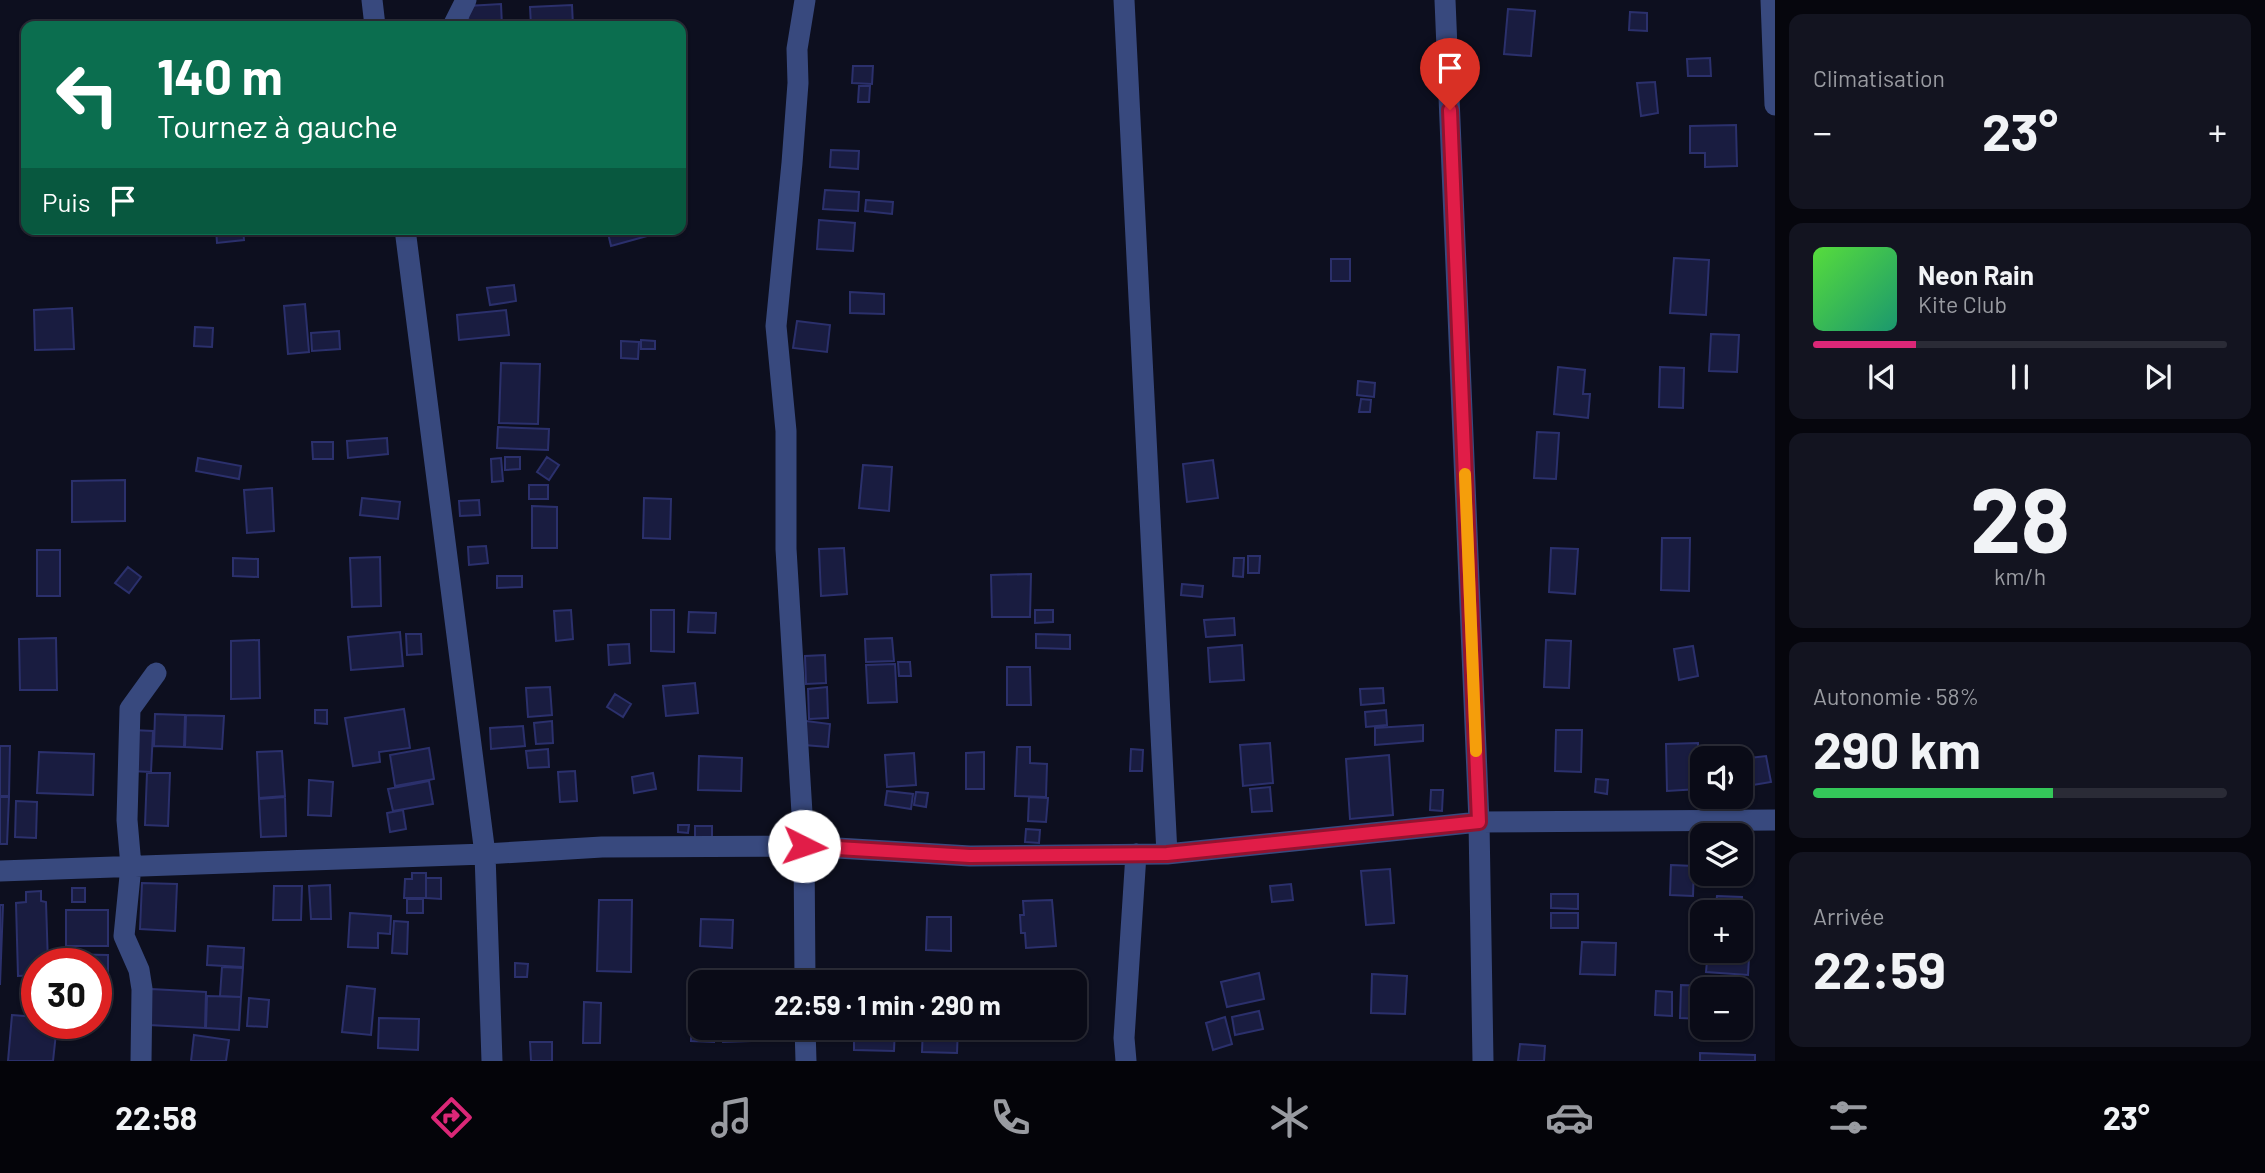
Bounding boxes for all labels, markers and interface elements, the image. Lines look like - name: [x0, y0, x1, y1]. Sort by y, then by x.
- pin: [1420, 38, 1480, 110]
- text: 140 m: [157, 46, 283, 105]
- icon: left: [42, 49, 133, 140]
- icon: arrive: [1431, 49, 1469, 87]
- text: Climatisation: [1813, 64, 1945, 92]
- text: 23°: [1982, 99, 2058, 161]
- text: Tournez à gauche: [157, 106, 398, 144]
- text: −: [1813, 108, 1832, 154]
- text: +: [2208, 108, 2227, 154]
- icon: arrive: [104, 182, 142, 220]
- text: Puis: [42, 186, 90, 217]
- text: Neon Rain: [1918, 259, 2034, 290]
- text: Kite Club: [1918, 290, 2007, 318]
- icon: previous: [1863, 358, 1901, 396]
- icon: pause: [2001, 358, 2039, 396]
- icon: next: [2139, 358, 2177, 396]
- text: 28: [1970, 462, 2070, 571]
- text: km/h: [1994, 562, 2046, 590]
- text: Autonomie · 58%: [1813, 682, 1979, 710]
- text: 290 km: [1813, 717, 1981, 779]
- map controls: [1690, 746, 1753, 1040]
- button: sound: [1690, 746, 1753, 809]
- position arrow: [767, 809, 841, 883]
- button: layers: [1690, 823, 1753, 886]
- button: +: [1690, 900, 1753, 963]
- text: Arrivée: [1813, 902, 1885, 930]
- text: 22:59: [1813, 937, 1946, 999]
- speed limit sign: 30: [21, 948, 112, 1039]
- button: −: [1690, 977, 1753, 1040]
- text: 22:59 · 1 min · 290 m: [774, 989, 1001, 1020]
- icon: directions: [427, 1093, 476, 1142]
- icon: music: [707, 1093, 756, 1142]
- icon: phone: [986, 1093, 1035, 1142]
- icon: climate: [1265, 1093, 1314, 1142]
- icon: car: [1545, 1093, 1594, 1142]
- icon: filters: [1824, 1093, 1873, 1142]
- text: 22:58: [115, 1098, 197, 1136]
- text: 23°: [2103, 1098, 2150, 1136]

